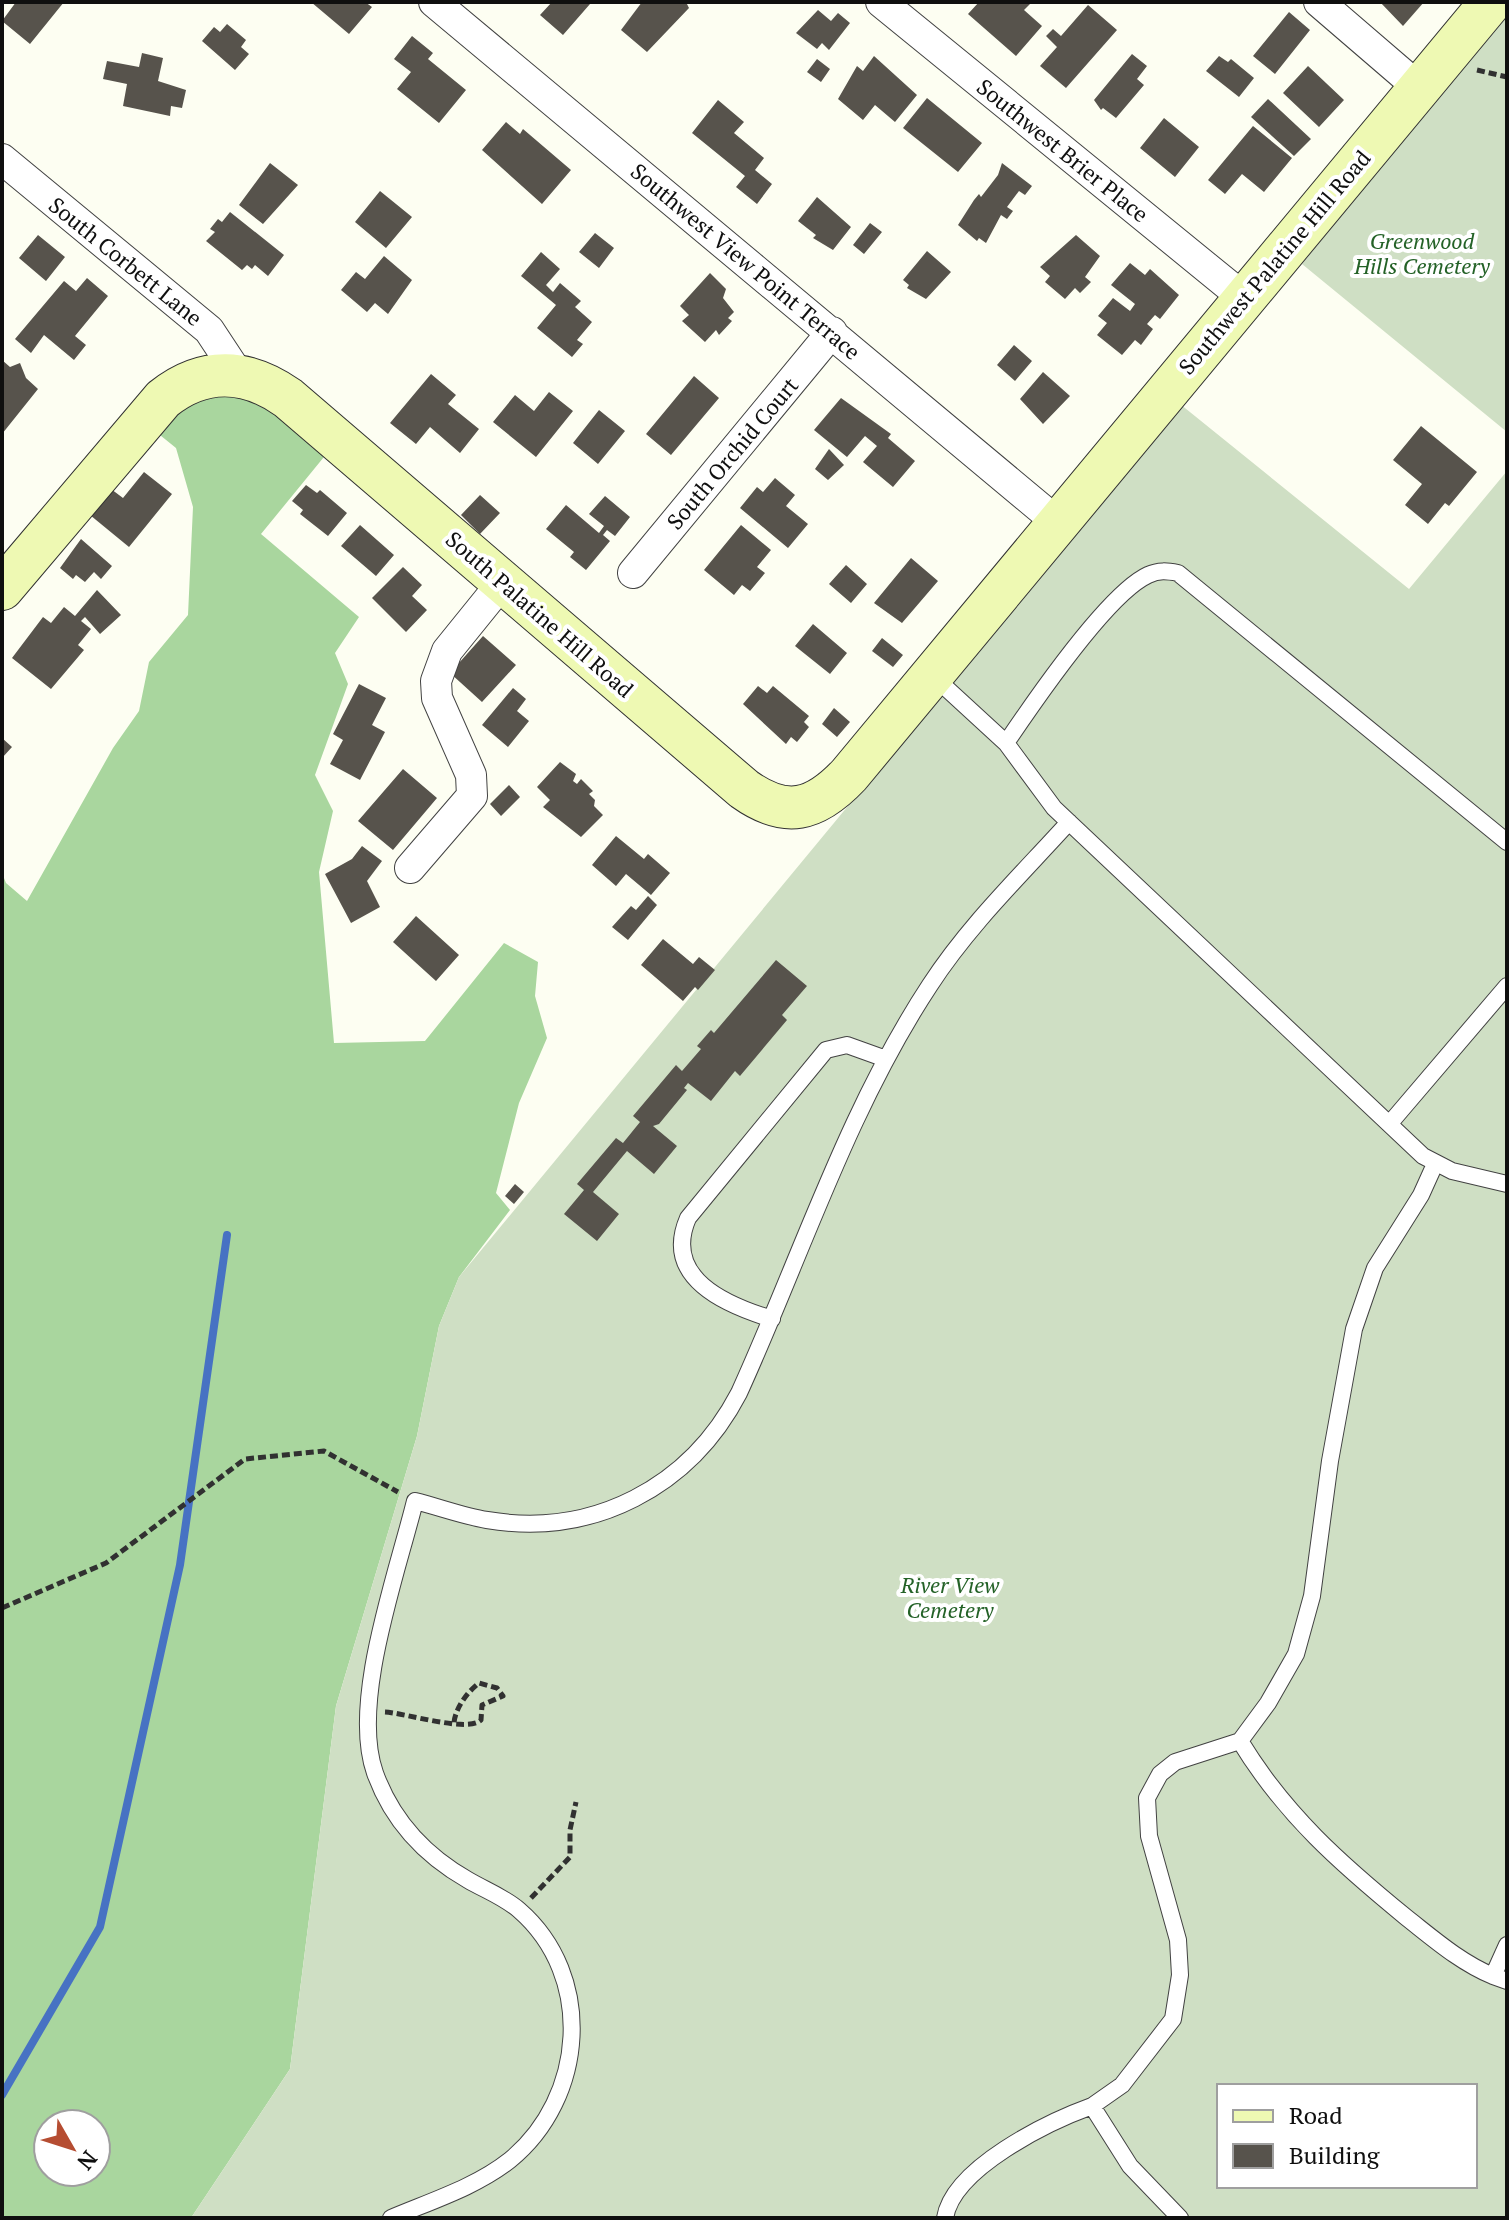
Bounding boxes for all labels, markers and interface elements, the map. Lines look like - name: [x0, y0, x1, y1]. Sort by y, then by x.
- street label: Southwest Brier Place: [971, 72, 1155, 228]
- street label: Southwest Palatine Hill Road: [1172, 144, 1376, 380]
- street label: Southwest View Point Terrace: [625, 156, 867, 366]
- street label: South Corbett Lane: [43, 190, 209, 332]
- park label: Greenwood Hills Cemetery: [1353, 226, 1491, 280]
- street label: South Orchid Court: [660, 371, 804, 535]
- street label: South Palatine Hill Road: [440, 524, 640, 704]
- park label: River View Cemetery: [900, 1570, 1000, 1624]
- legend: [1217, 2084, 1477, 2188]
- text: Road: [1289, 2099, 1343, 2131]
- north arrow: [32, 2108, 112, 2188]
- text: Building: [1289, 2139, 1380, 2171]
- text: N: [71, 2145, 104, 2177]

